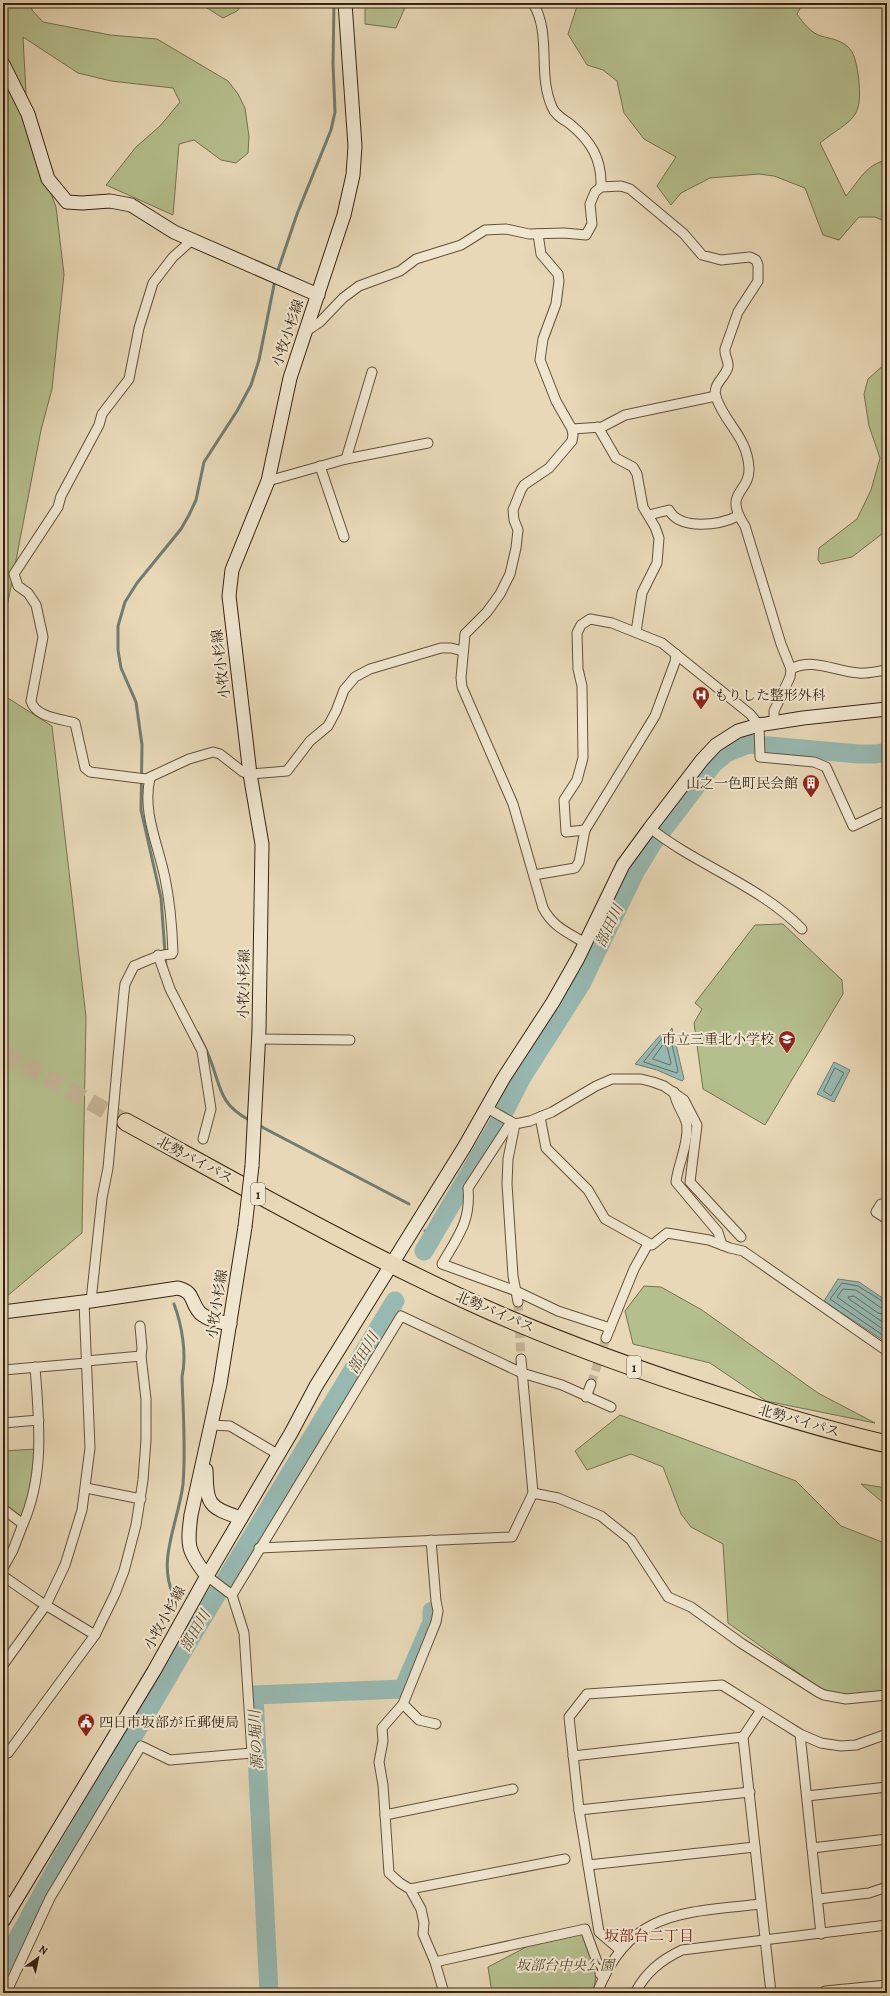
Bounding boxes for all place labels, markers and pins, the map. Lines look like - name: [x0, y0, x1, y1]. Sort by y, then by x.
- hospital icon: もりした整形外科: [691, 685, 711, 710]
- place label: もりした整形外科: [714, 686, 826, 705]
- building icon: 山之一色町民会館: [801, 773, 821, 798]
- place label: 山之一色町民会館: [686, 774, 798, 793]
- school or university icon: 市立三重北小学校: [777, 1029, 797, 1054]
- place label: 市立三重北小学校: [662, 1030, 774, 1049]
- public building icon: 四日市坂部が丘郵便局: [76, 1712, 96, 1737]
- place label: 四日市坂部が丘郵便局: [99, 1713, 239, 1732]

